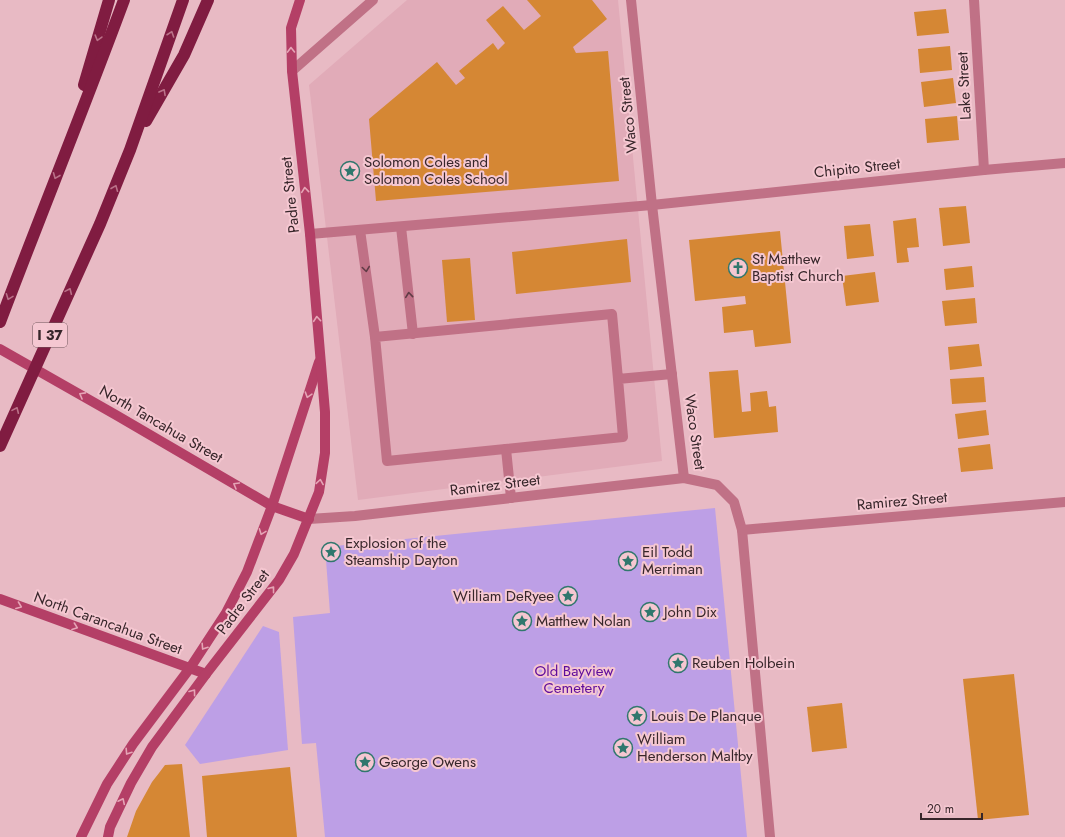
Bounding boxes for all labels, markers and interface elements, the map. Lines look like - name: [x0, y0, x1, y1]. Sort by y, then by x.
- one-way arrow: [166, 31, 175, 38]
- one-way arrow: [94, 34, 103, 41]
- one-way arrow: [287, 47, 296, 53]
- street label: Lake Street: [951, 51, 977, 121]
- street label: Waco Street: [613, 76, 643, 154]
- one-way arrow: [158, 89, 166, 96]
- place label: Solomon Coles and Solomon Coles School: [364, 151, 508, 190]
- street label: Chipito Street: [813, 152, 902, 183]
- street label: Padre Street: [275, 155, 305, 234]
- place icon: Solomon Coles and Solomon Coles School: [339, 160, 361, 182]
- one-way arrow: [53, 172, 61, 179]
- one-way arrow: [110, 185, 118, 192]
- one-way arrow: [300, 187, 309, 193]
- place label: St Matthew Baptist Church: [752, 248, 844, 287]
- church icon: St Matthew Baptist Church: [727, 257, 749, 279]
- one-way arrow: [361, 266, 370, 272]
- one-way arrow: [65, 288, 73, 295]
- one-way arrow: [404, 292, 413, 298]
- one-way arrow: [6, 294, 14, 301]
- one-way arrow: [312, 316, 321, 322]
- road number: I 37: [33, 323, 67, 347]
- street label: North Tancahua Street: [95, 380, 227, 469]
- one-way arrow: [304, 391, 312, 398]
- one-way arrow: [79, 393, 86, 400]
- street label: Waco Street: [679, 393, 711, 472]
- one-way arrow: [11, 406, 19, 414]
- street label: Ramirez Street: [449, 468, 542, 501]
- one-way arrow: [316, 479, 324, 485]
- one-way arrow: [233, 482, 240, 489]
- street label: Ramirez Street: [856, 486, 949, 516]
- one-way arrow: [259, 528, 267, 535]
- place label: Explosion of the Steamship Dayton: [345, 532, 458, 571]
- place icon: Explosion of the Steamship Dayton: [320, 541, 342, 563]
- place label: Eil Todd Merriman: [642, 541, 703, 580]
- place icon: Eil Todd Merriman: [617, 550, 639, 572]
- street label: Padre Street: [211, 565, 275, 639]
- place label: William DeRyee: [453, 585, 554, 607]
- place icon: William DeRyee: [557, 585, 579, 607]
- street label: North Carancahua Street: [31, 586, 186, 660]
- one-way arrow: [267, 586, 275, 593]
- place icon: John Dix: [639, 601, 661, 623]
- place label: John Dix: [662, 601, 717, 623]
- one-way arrow: [16, 602, 23, 610]
- place icon: Matthew Nolan: [511, 610, 533, 632]
- place label: Matthew Nolan: [536, 610, 631, 632]
- one-way arrow: [72, 622, 79, 631]
- one-way arrow: [201, 643, 208, 650]
- place icon: Reuben Holbein: [667, 652, 689, 674]
- place label: Reuben Holbein: [692, 652, 795, 674]
- park label: Old Bayview Cemetery: [534, 660, 614, 699]
- one-way arrow: [188, 690, 195, 697]
- place icon: Louis De Planque: [626, 705, 648, 727]
- place label: Louis De Planque: [651, 705, 762, 727]
- place label: William Henderson Maltby: [637, 728, 753, 767]
- place icon: William Henderson Maltby: [612, 737, 634, 759]
- one-way arrow: [125, 748, 132, 755]
- place icon: George Owens: [354, 751, 376, 773]
- place label: George Owens: [379, 751, 476, 773]
- scale bar: [921, 795, 982, 821]
- one-way arrow: [118, 798, 125, 805]
- text: 20 m: [927, 800, 954, 818]

